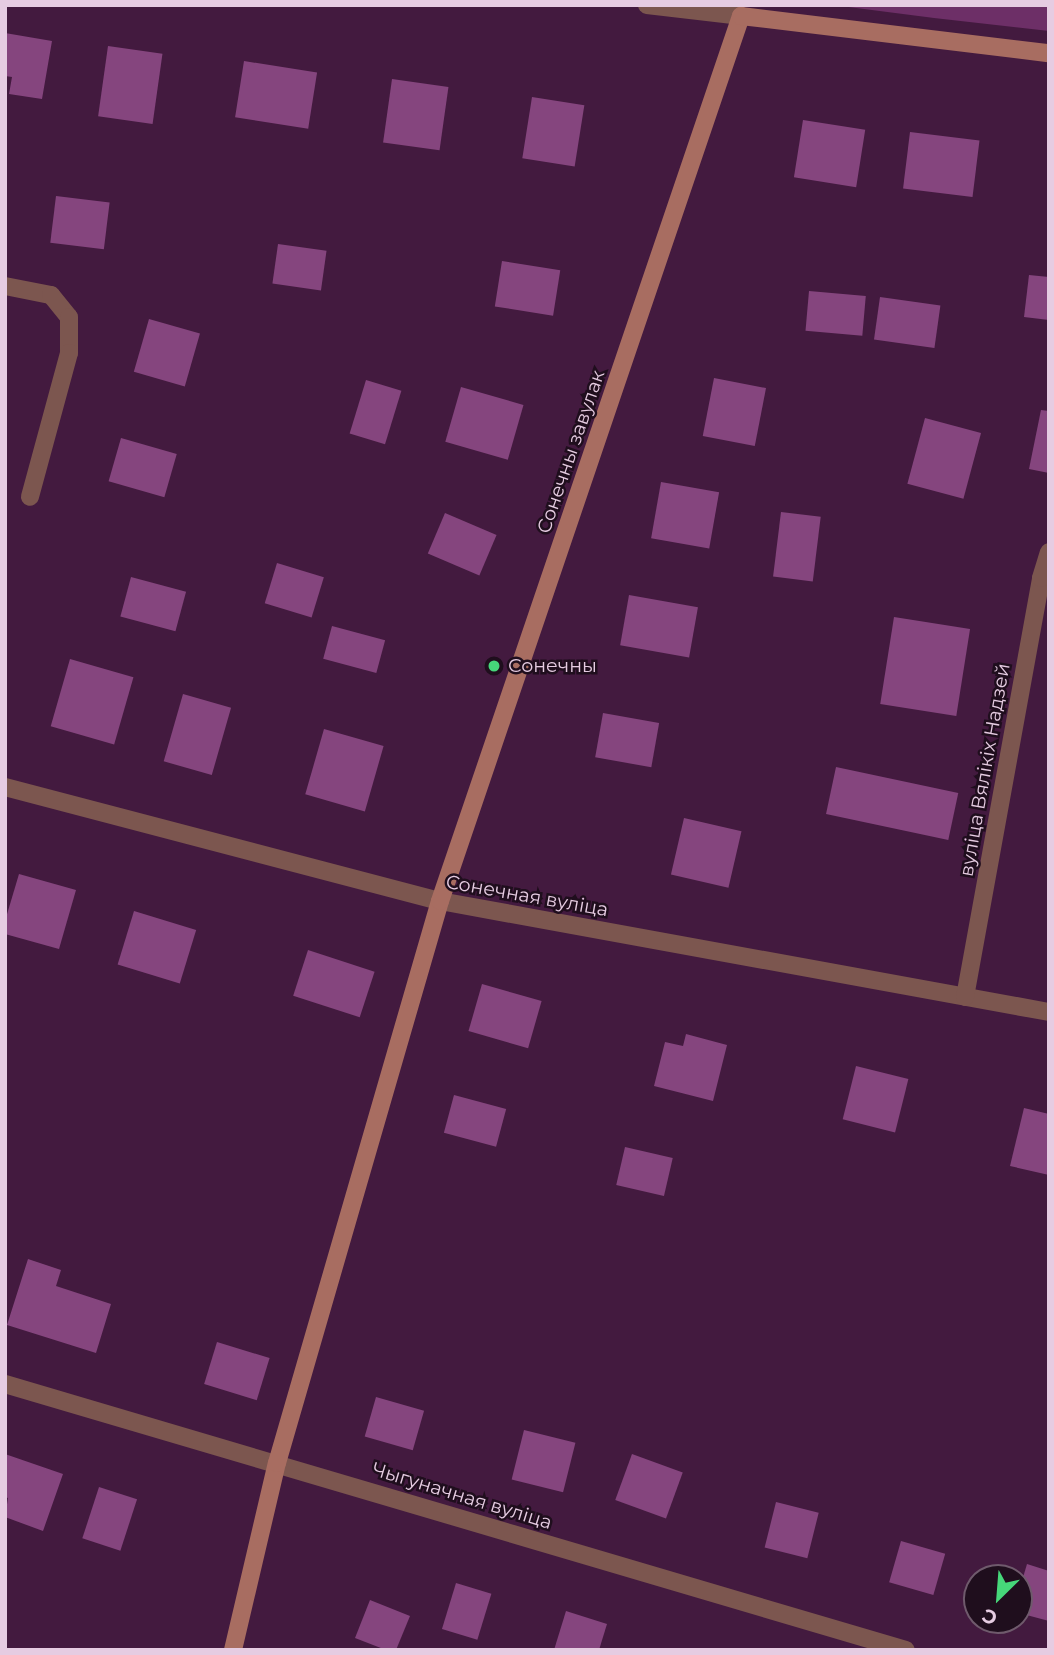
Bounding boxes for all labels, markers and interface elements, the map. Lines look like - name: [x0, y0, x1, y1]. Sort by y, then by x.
- street label: Сонечны завулак: [532, 367, 610, 537]
- place label: Сонечны: [508, 655, 597, 677]
- marker: Сонечны: [486, 658, 502, 674]
- street label: вуліца Вялікіх Надзей: [955, 662, 1015, 878]
- street label: Сонечная вуліца: [444, 870, 610, 922]
- street label: Чыгуначная вуліца: [369, 1458, 555, 1534]
- north arrow: [963, 1564, 1033, 1634]
- text: С: [979, 1603, 1001, 1630]

